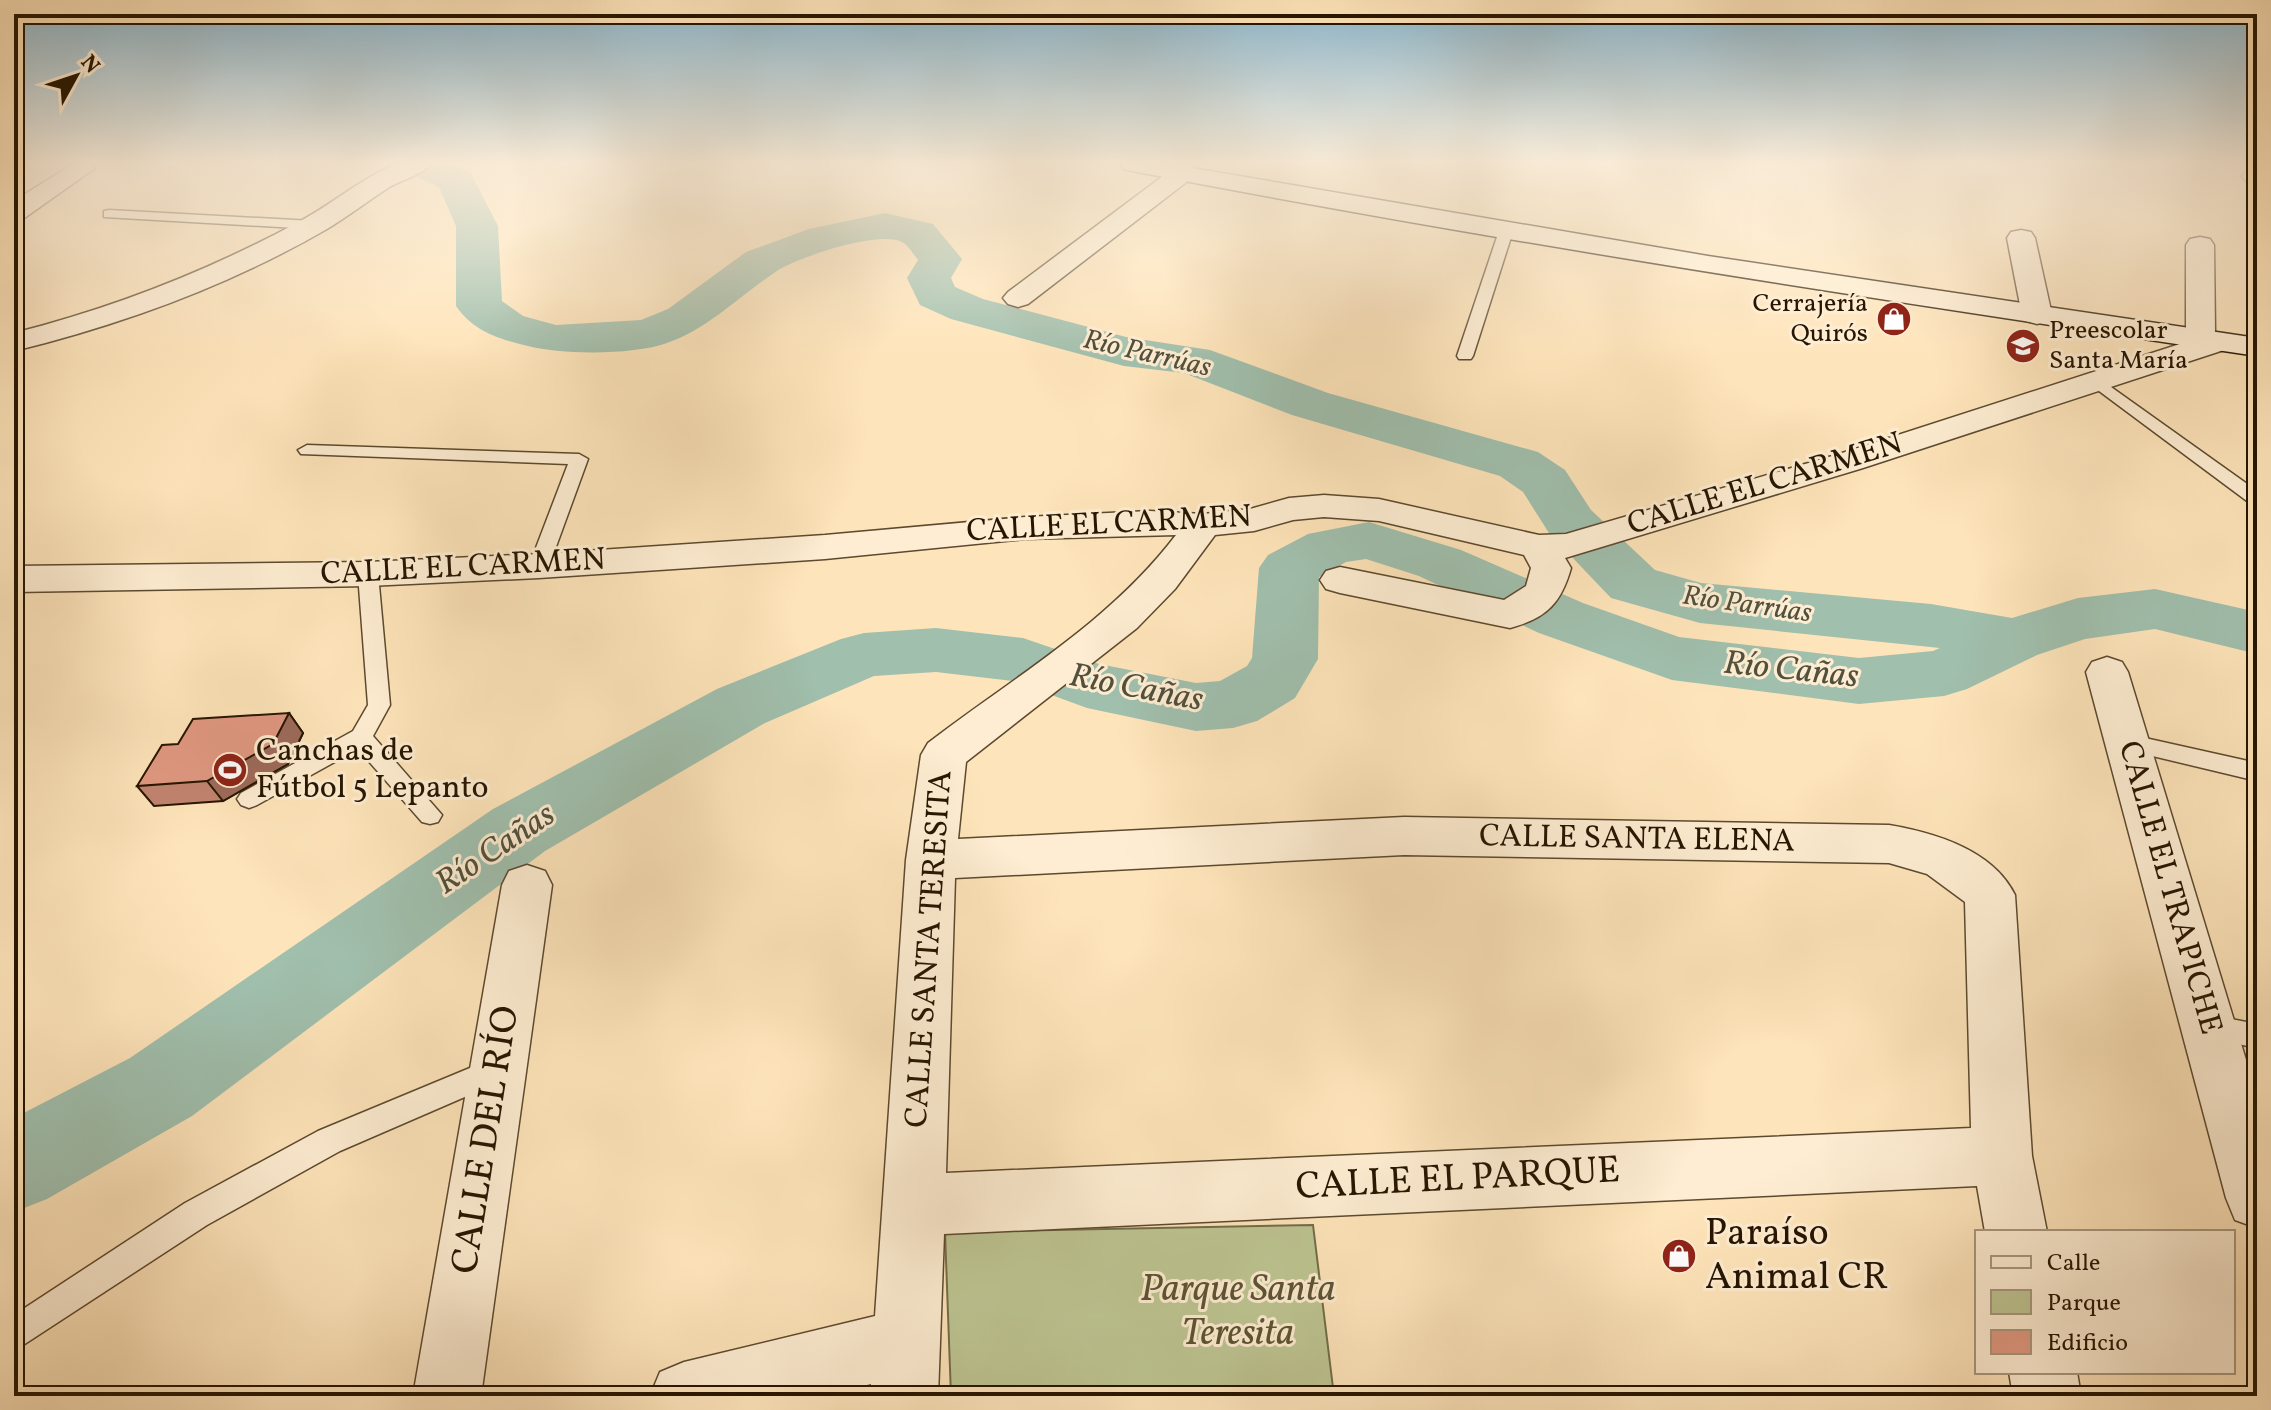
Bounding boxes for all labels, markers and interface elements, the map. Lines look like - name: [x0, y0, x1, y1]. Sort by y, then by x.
- north arrow: [36, 36, 116, 116]
- text: N: [72, 49, 106, 81]
- place label: Cerrajería Quirós: [1753, 286, 1868, 352]
- shop icon: Cerrajería Quirós: [1875, 300, 1913, 338]
- place label: Preescolar Santa María: [2049, 313, 2188, 379]
- water label: Río Parrúas: [1079, 320, 1215, 388]
- school or university icon: Preescolar Santa María: [2004, 327, 2042, 365]
- street label: CALLE EL CARMEN: [1622, 422, 1908, 548]
- street label: CALLE EL CARMEN: [965, 496, 1253, 554]
- street label: CALLE EL CARMEN: [319, 539, 607, 597]
- water label: Río Parrúas: [1680, 577, 1814, 633]
- water label: Río Cañas: [1721, 641, 1861, 701]
- water label: Río Cañas: [1065, 653, 1207, 725]
- place label: Canchas de Fútbol 5 Lepanto: [256, 730, 489, 811]
- street label: CALLE EL TRAPICHE: [2106, 736, 2232, 1040]
- sports icon: Canchas de Fútbol 5 Lepanto: [211, 751, 249, 789]
- street label: CALLE SANTA TERESITA: [896, 769, 964, 1129]
- water label: Río Cañas: [427, 793, 565, 907]
- street label: CALLE SANTA ELENA: [1479, 815, 1795, 865]
- street label: CALLE DEL RÍO: [440, 1002, 534, 1278]
- street label: CALLE EL PARQUE: [1294, 1145, 1622, 1215]
- place label: Paraíso Animal CR: [1705, 1208, 1888, 1305]
- legend: [1975, 1230, 2235, 1374]
- shop icon: Paraíso Animal CR: [1660, 1237, 1698, 1275]
- text: Calle: [2047, 1247, 2100, 1281]
- park label: Parque Santa Teresita: [1140, 1264, 1336, 1361]
- text: Parque: [2047, 1287, 2121, 1321]
- text: Edificio: [2047, 1327, 2128, 1361]

